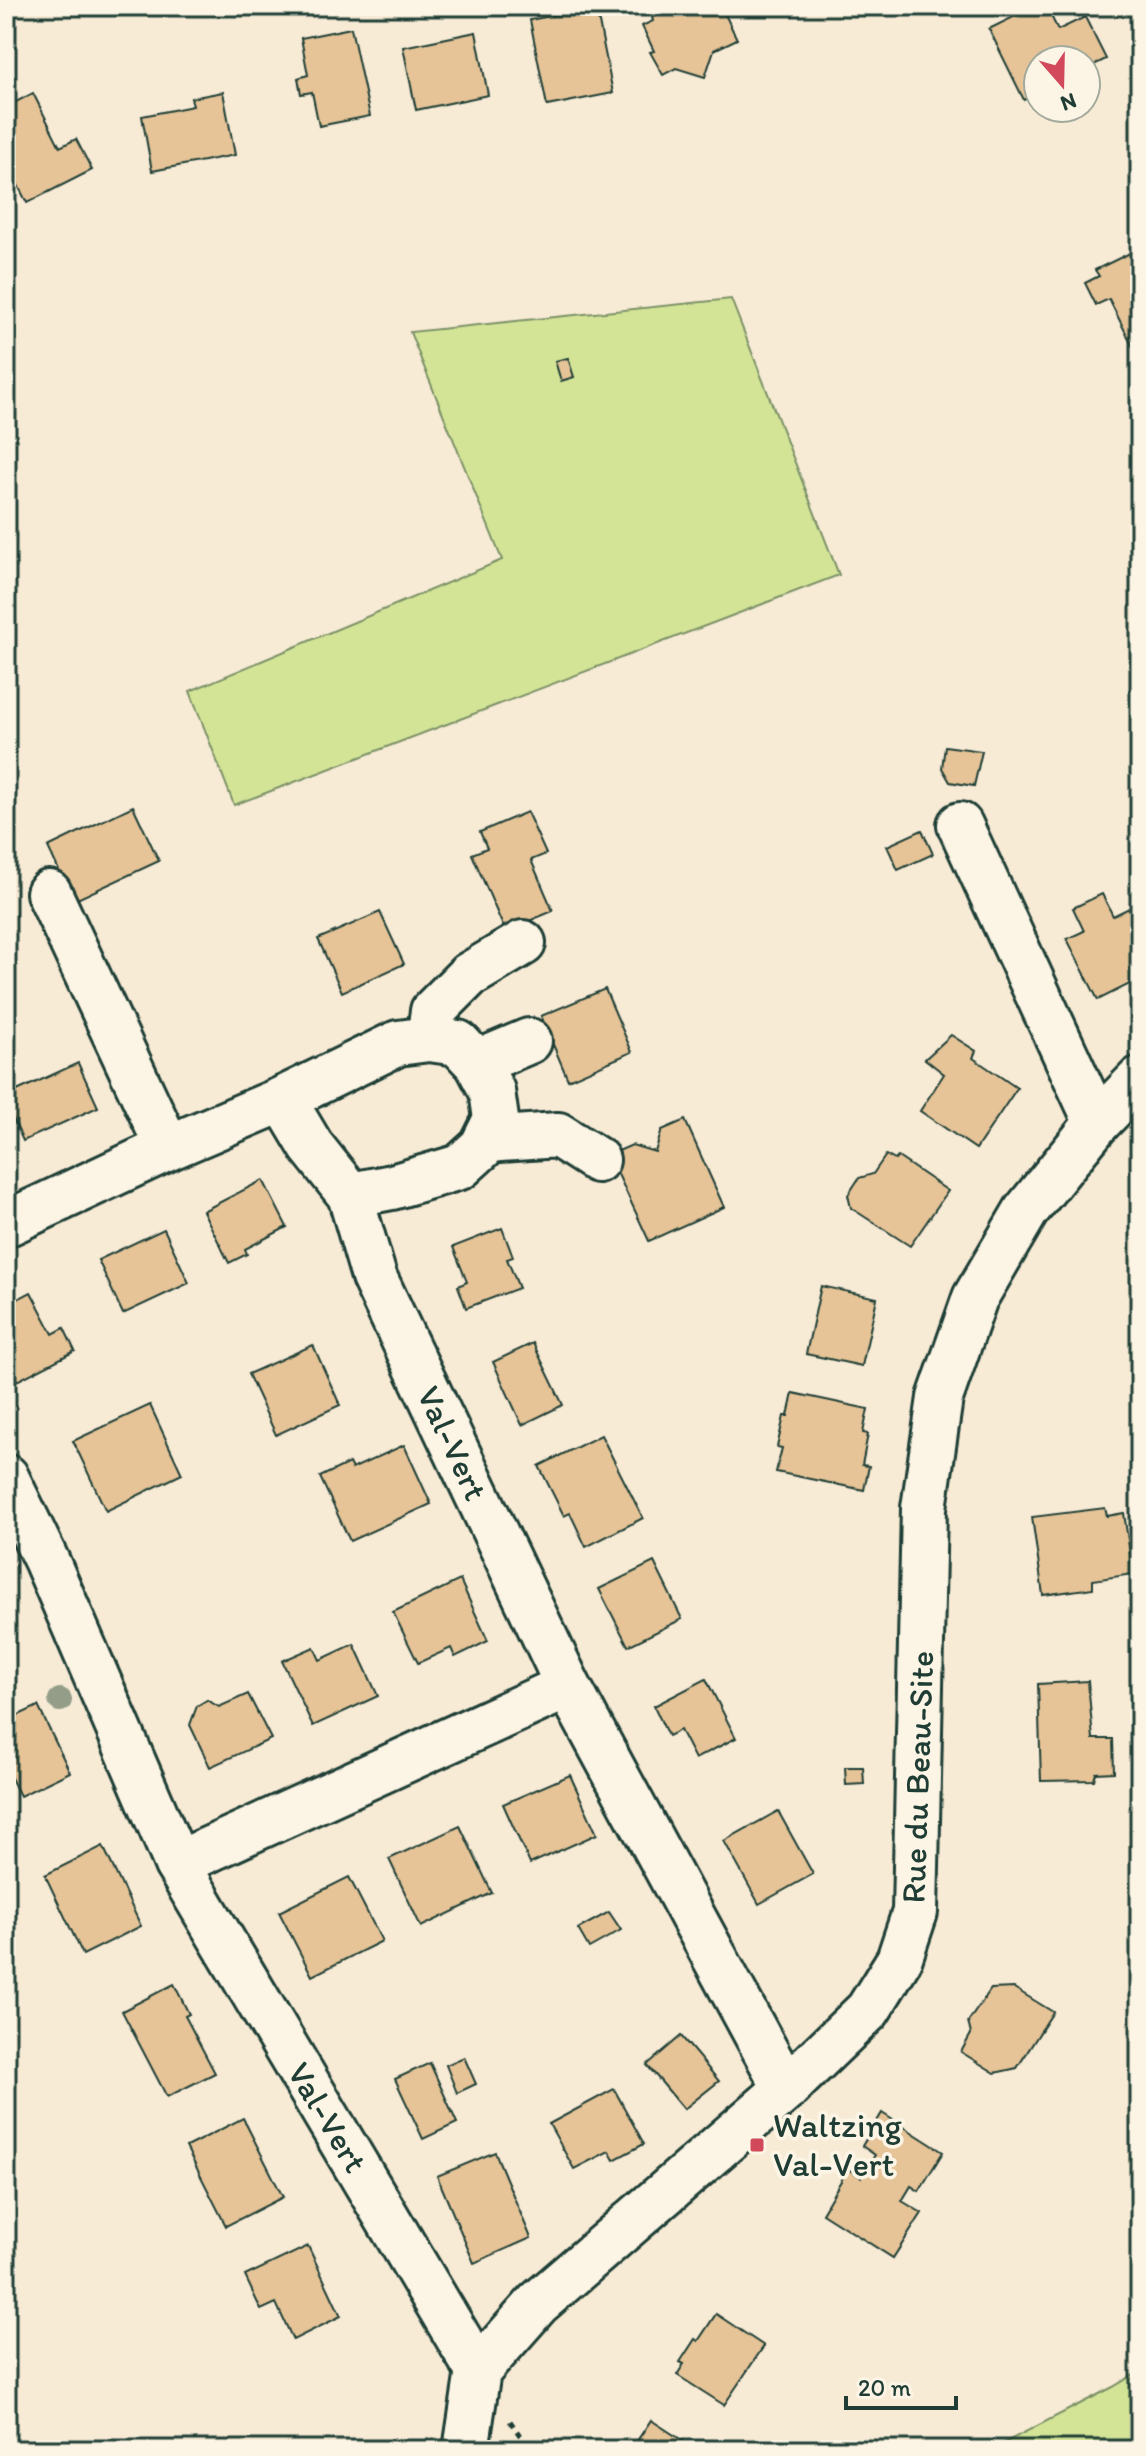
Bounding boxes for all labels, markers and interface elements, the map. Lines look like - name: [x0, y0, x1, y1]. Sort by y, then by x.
- north arrow: [1022, 44, 1102, 124]
- text: N: [1057, 87, 1080, 118]
- street label: Val-Vert: [408, 1380, 497, 1507]
- street label: Rue du Beau-Site: [893, 1650, 942, 1904]
- street label: Val-Vert: [279, 2055, 376, 2180]
- place label: Waltzing Val-Vert: [773, 2105, 903, 2185]
- marker: Waltzing Val-Vert: [748, 2136, 766, 2154]
- scale bar: [846, 2360, 956, 2410]
- text: 20 m: [858, 2373, 911, 2402]

